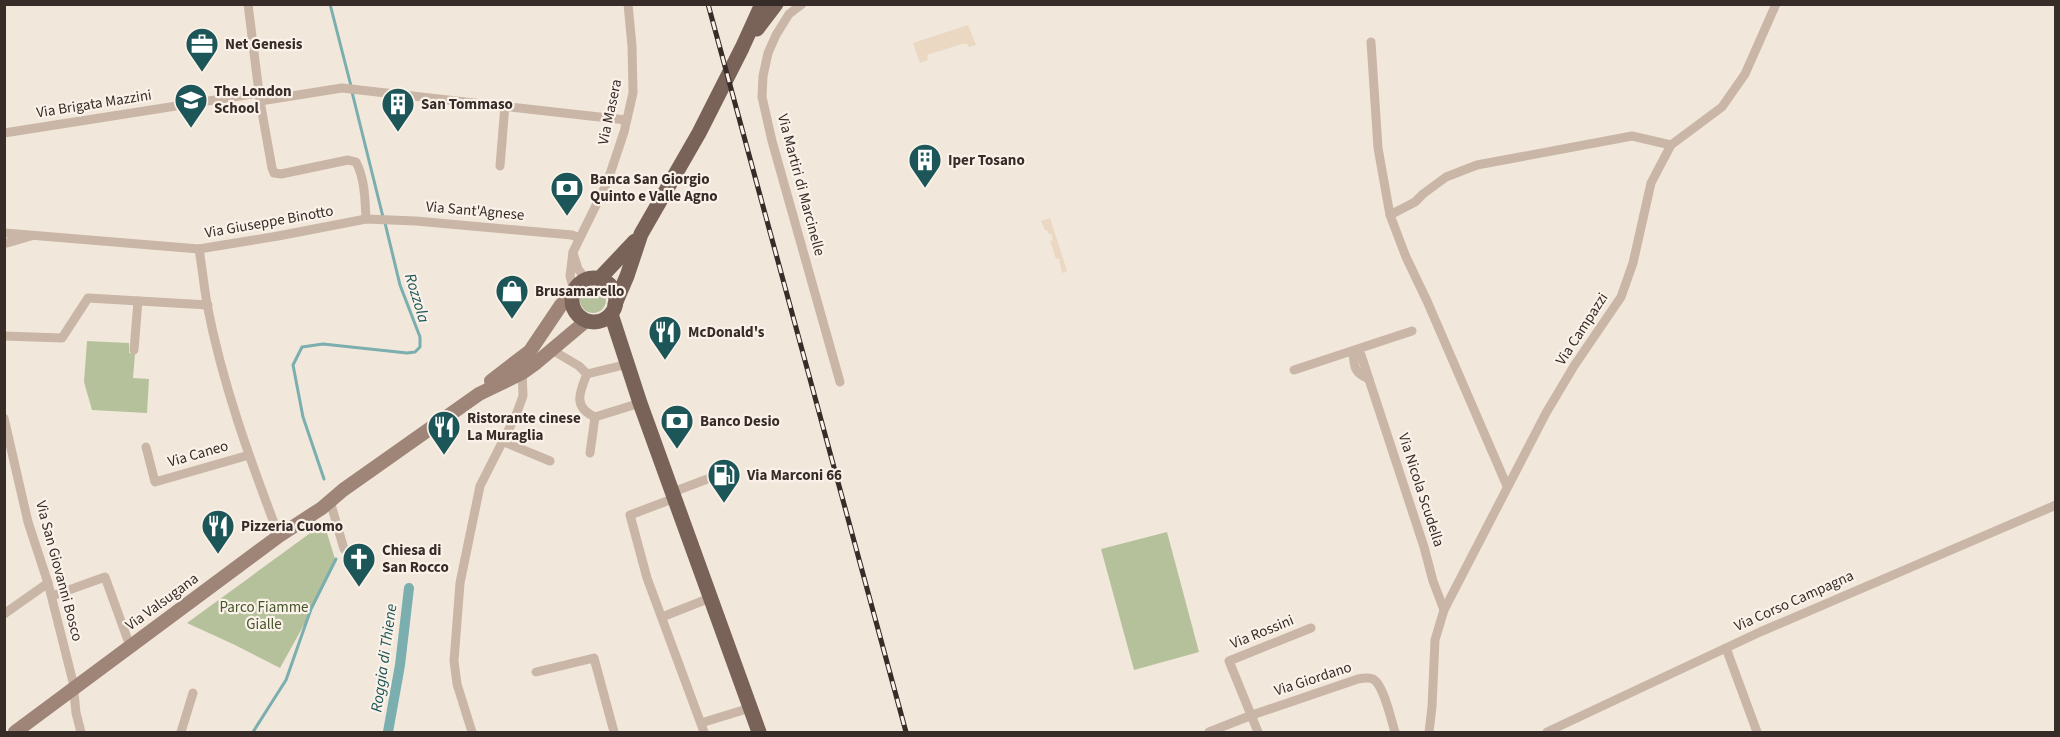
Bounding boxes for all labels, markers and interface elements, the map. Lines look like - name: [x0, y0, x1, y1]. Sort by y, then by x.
- office icon: Net Genesis: [184, 26, 220, 73]
- place label: Net Genesis: [225, 34, 303, 55]
- street label: Via Masera: [593, 77, 627, 147]
- place label: The London School: [214, 81, 292, 119]
- school or university icon: The London School: [173, 82, 209, 129]
- street label: Via Brigata Mazzini: [35, 85, 153, 123]
- building icon: San Tommaso: [380, 86, 416, 133]
- place label: San Tommaso: [421, 94, 513, 115]
- street label: Via Martiri di Marcinelle: [772, 112, 830, 258]
- building icon: Iper Tosano: [907, 142, 943, 189]
- place label: Iper Tosano: [948, 150, 1025, 171]
- place label: Banca San Giorgio Quinto e Valle Agno: [590, 169, 718, 207]
- bank icon: Banca San Giorgio Quinto e Valle Agno: [549, 170, 585, 217]
- street label: Via Sant'Agnese: [425, 196, 525, 226]
- street label: Via Giuseppe Binotto: [203, 200, 335, 244]
- water label: Rozzola: [399, 271, 435, 326]
- shop icon: Brusamarello: [494, 273, 530, 320]
- place label: Brusamarello: [535, 281, 624, 302]
- street label: Via Campazzi: [1551, 289, 1613, 369]
- restaurant icon: McDonald's: [647, 314, 683, 361]
- place label: McDonald's: [688, 322, 765, 343]
- bank icon: Banco Desio: [659, 403, 695, 450]
- place label: Ristorante cinese La Muraglia: [467, 408, 581, 446]
- restaurant icon: Ristorante cinese La Muraglia: [426, 409, 462, 456]
- place label: Banco Desio: [700, 411, 780, 432]
- street label: Via Nicola Scudella: [1393, 430, 1449, 550]
- street label: Via Caneo: [165, 435, 231, 473]
- fuel station icon: Via Marconi 66: [706, 457, 742, 504]
- place label: Via Marconi 66: [746, 465, 842, 486]
- street label: Via San Giovanni Bosco: [30, 498, 88, 644]
- restaurant icon: Pizzeria Cuomo: [200, 508, 236, 555]
- place label: Pizzeria Cuomo: [241, 516, 343, 537]
- place label: Chiesa di San Rocco: [382, 540, 449, 578]
- church icon: Chiesa di San Rocco: [341, 541, 377, 588]
- street label: Via Corso Campagna: [1731, 565, 1857, 637]
- street label: Via Valsugana: [121, 568, 203, 636]
- park label: Parco Fiamme Gialle: [219, 597, 309, 635]
- water label: Roggia di Thiene: [366, 602, 403, 714]
- street label: Via Rossini: [1227, 610, 1297, 654]
- street label: Via Giordano: [1272, 657, 1354, 701]

